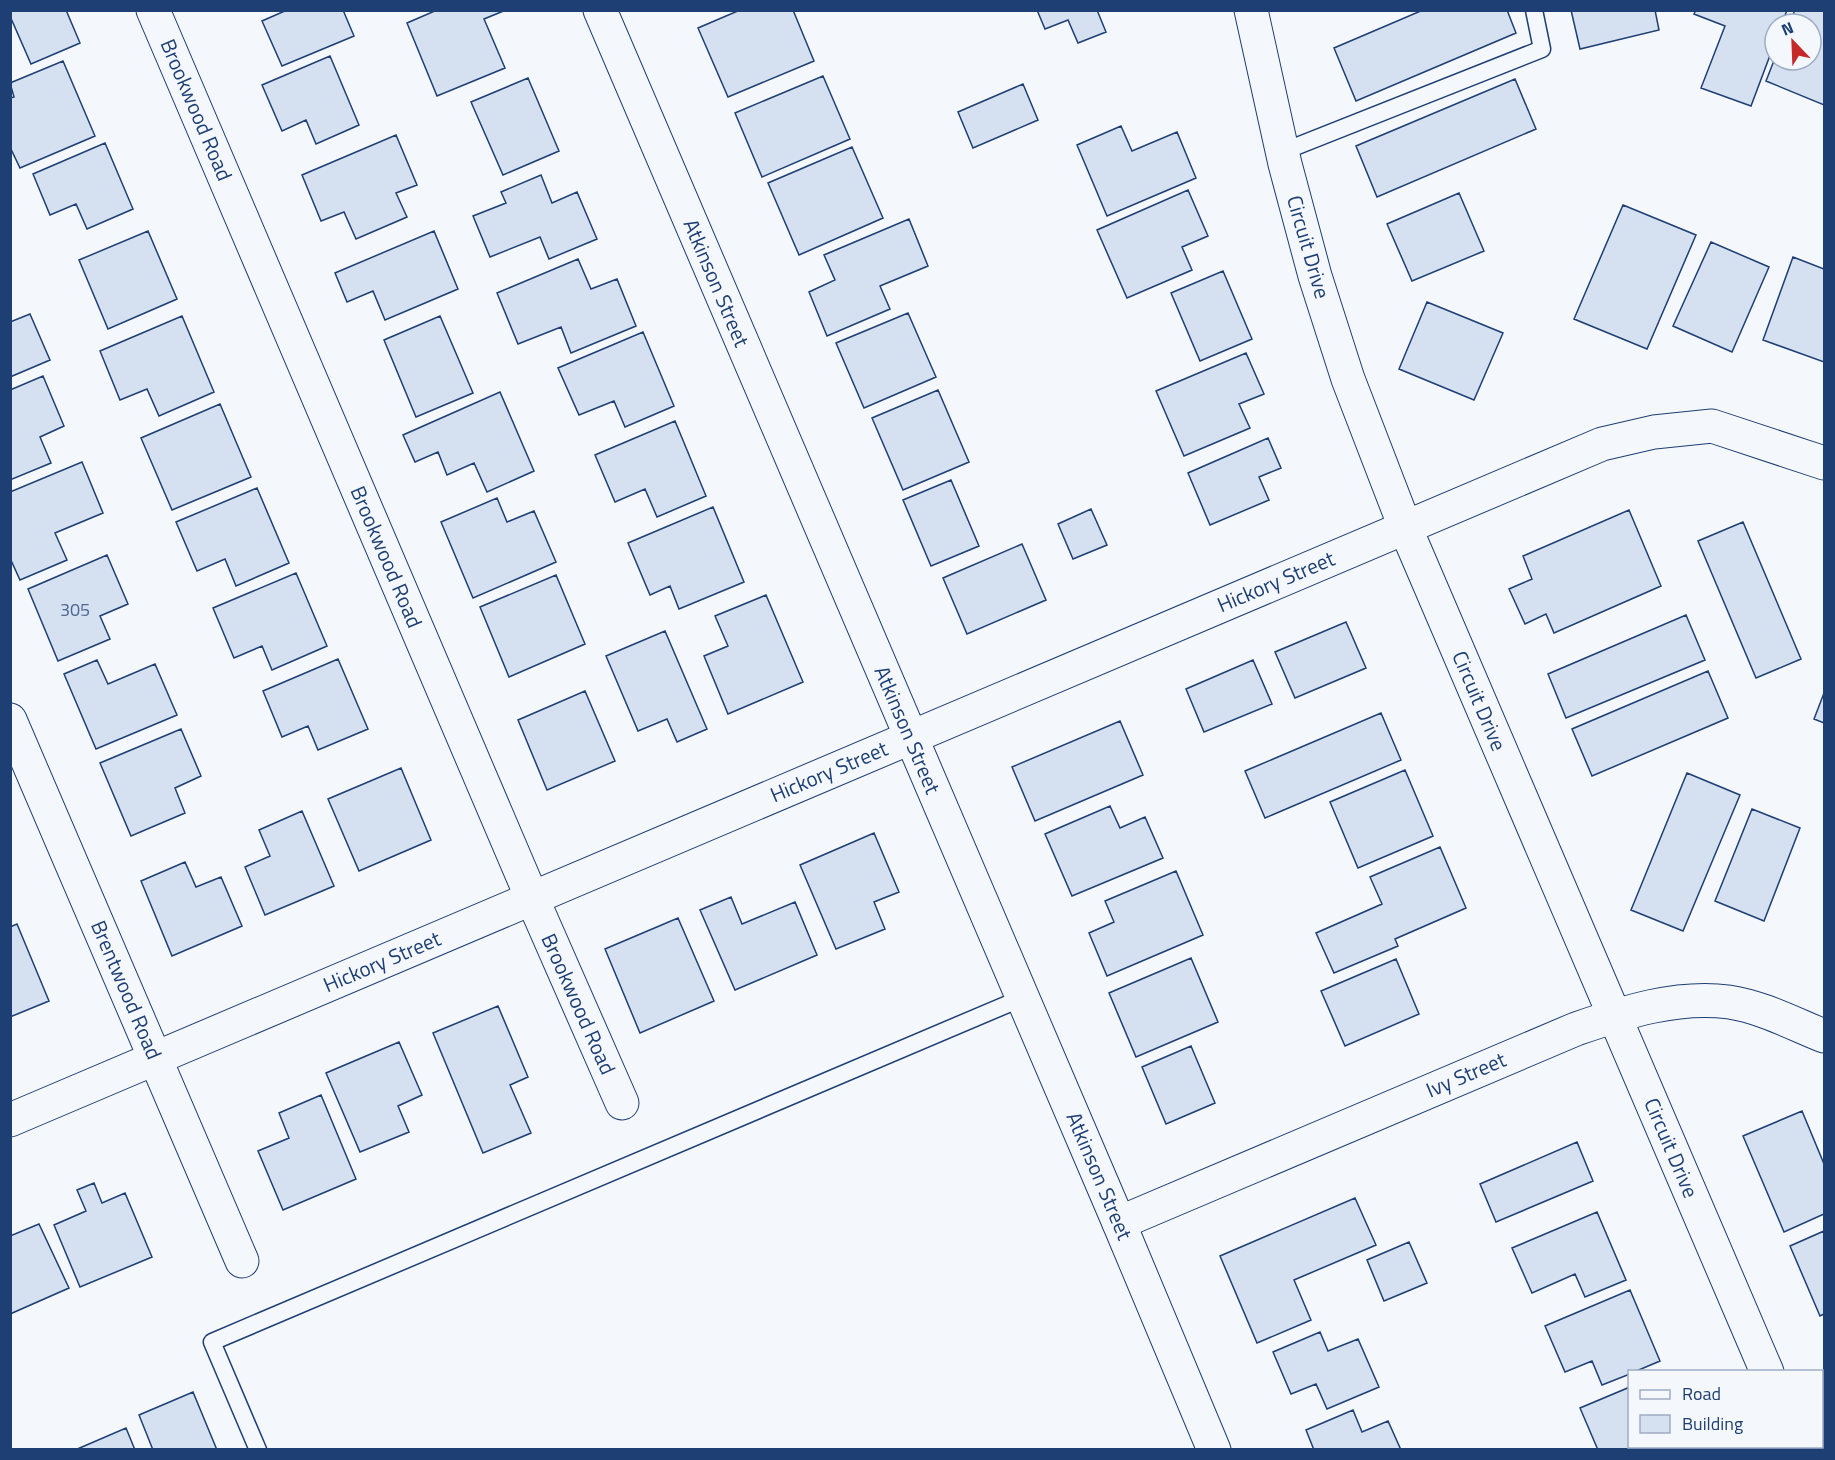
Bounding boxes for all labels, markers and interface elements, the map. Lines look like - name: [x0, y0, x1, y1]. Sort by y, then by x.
- north arrow: [1763, 12, 1823, 72]
- text: N: [1777, 15, 1797, 41]
- street label: Brookwood Road: [153, 34, 241, 186]
- street label: Circuit Drive: [1279, 191, 1339, 302]
- street label: Atkinson Street: [676, 214, 759, 352]
- street label: Brookwood Road: [343, 481, 431, 633]
- street label: Hickory Street: [1212, 542, 1340, 620]
- house number: 305: [60, 596, 90, 623]
- street label: Circuit Drive: [1445, 646, 1515, 756]
- street label: Atkinson Street: [867, 661, 950, 799]
- street label: Hickory Street: [765, 732, 893, 810]
- street label: Brentwood Road: [83, 915, 171, 1064]
- street label: Hickory Street: [318, 922, 446, 1000]
- street label: Brookwood Road: [533, 928, 624, 1079]
- street label: Ivy Street: [1421, 1043, 1511, 1105]
- street label: Circuit Drive: [1637, 1093, 1707, 1203]
- street label: Atkinson Street: [1059, 1107, 1142, 1245]
- legend: [1628, 1370, 1823, 1448]
- text: Road: [1682, 1380, 1721, 1407]
- text: Building: [1682, 1410, 1743, 1437]

